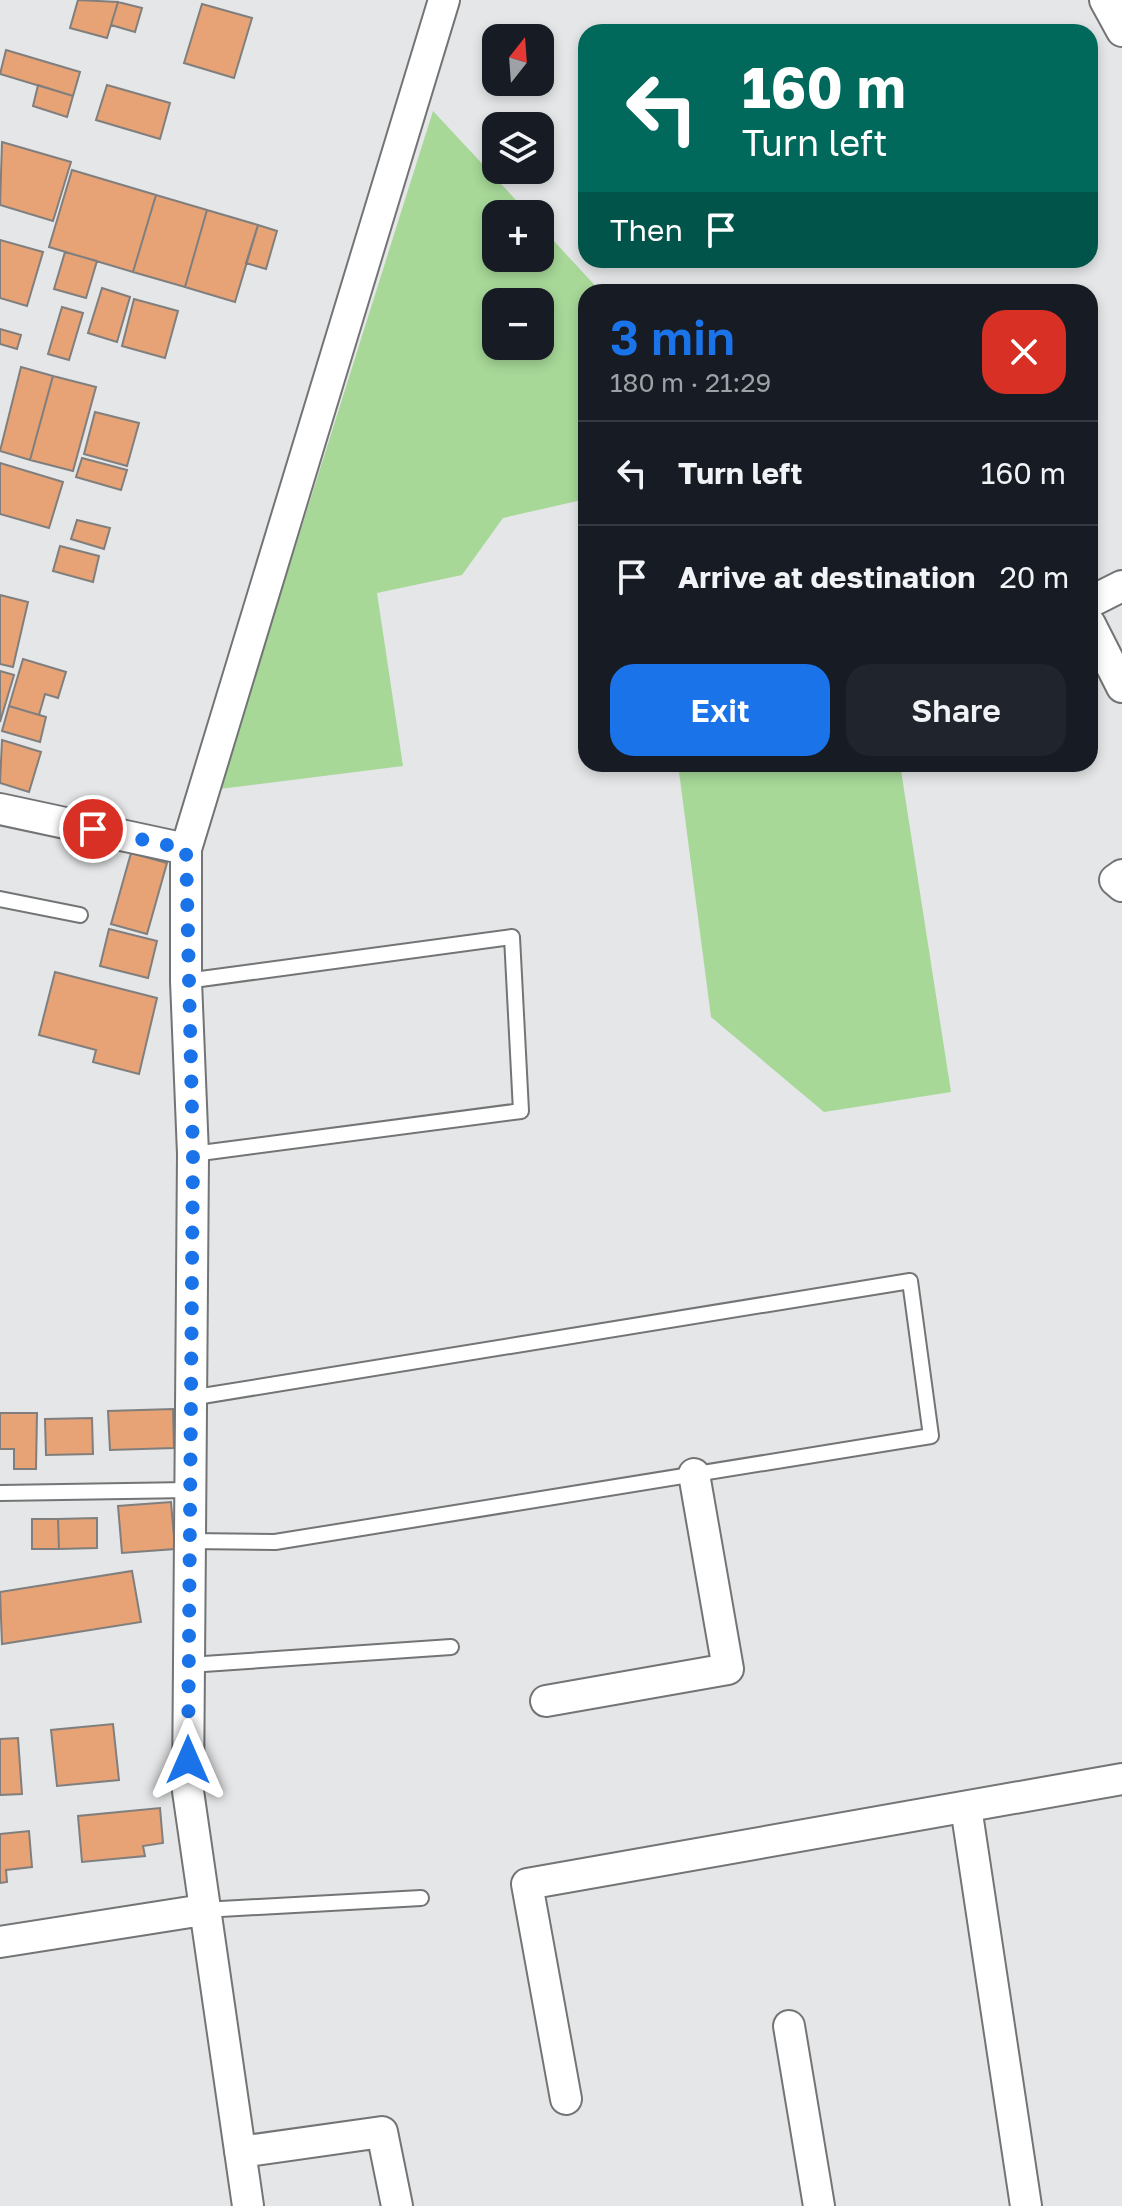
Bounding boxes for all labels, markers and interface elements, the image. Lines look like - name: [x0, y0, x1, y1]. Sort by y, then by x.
- north arrow: [482, 24, 554, 96]
- map controls: [482, 24, 554, 360]
- text: 160 m: [742, 53, 906, 120]
- icon: left: [610, 56, 714, 160]
- button: layers: [482, 112, 554, 184]
- text: Turn left: [742, 121, 888, 164]
- button: +: [482, 200, 554, 272]
- icon: arrive: [699, 208, 743, 252]
- text: Then: [610, 212, 683, 248]
- button: −: [482, 288, 554, 360]
- text: 3 min: [610, 308, 735, 366]
- button: close: [982, 310, 1066, 394]
- text: 180 m · 21:29: [610, 367, 771, 398]
- icon: left: [610, 451, 654, 495]
- text: Turn left: [678, 455, 803, 491]
- text: 160 m: [981, 455, 1066, 491]
- icon: arrive: [610, 555, 654, 599]
- text: Arrive at destination: [678, 559, 975, 595]
- text: 20 m: [999, 559, 1069, 595]
- button: Exit: [610, 664, 830, 756]
- button: Share: [846, 664, 1066, 756]
- pin: [59, 795, 127, 863]
- icon: arrive: [71, 807, 115, 851]
- position arrow: [146, 1718, 230, 1802]

